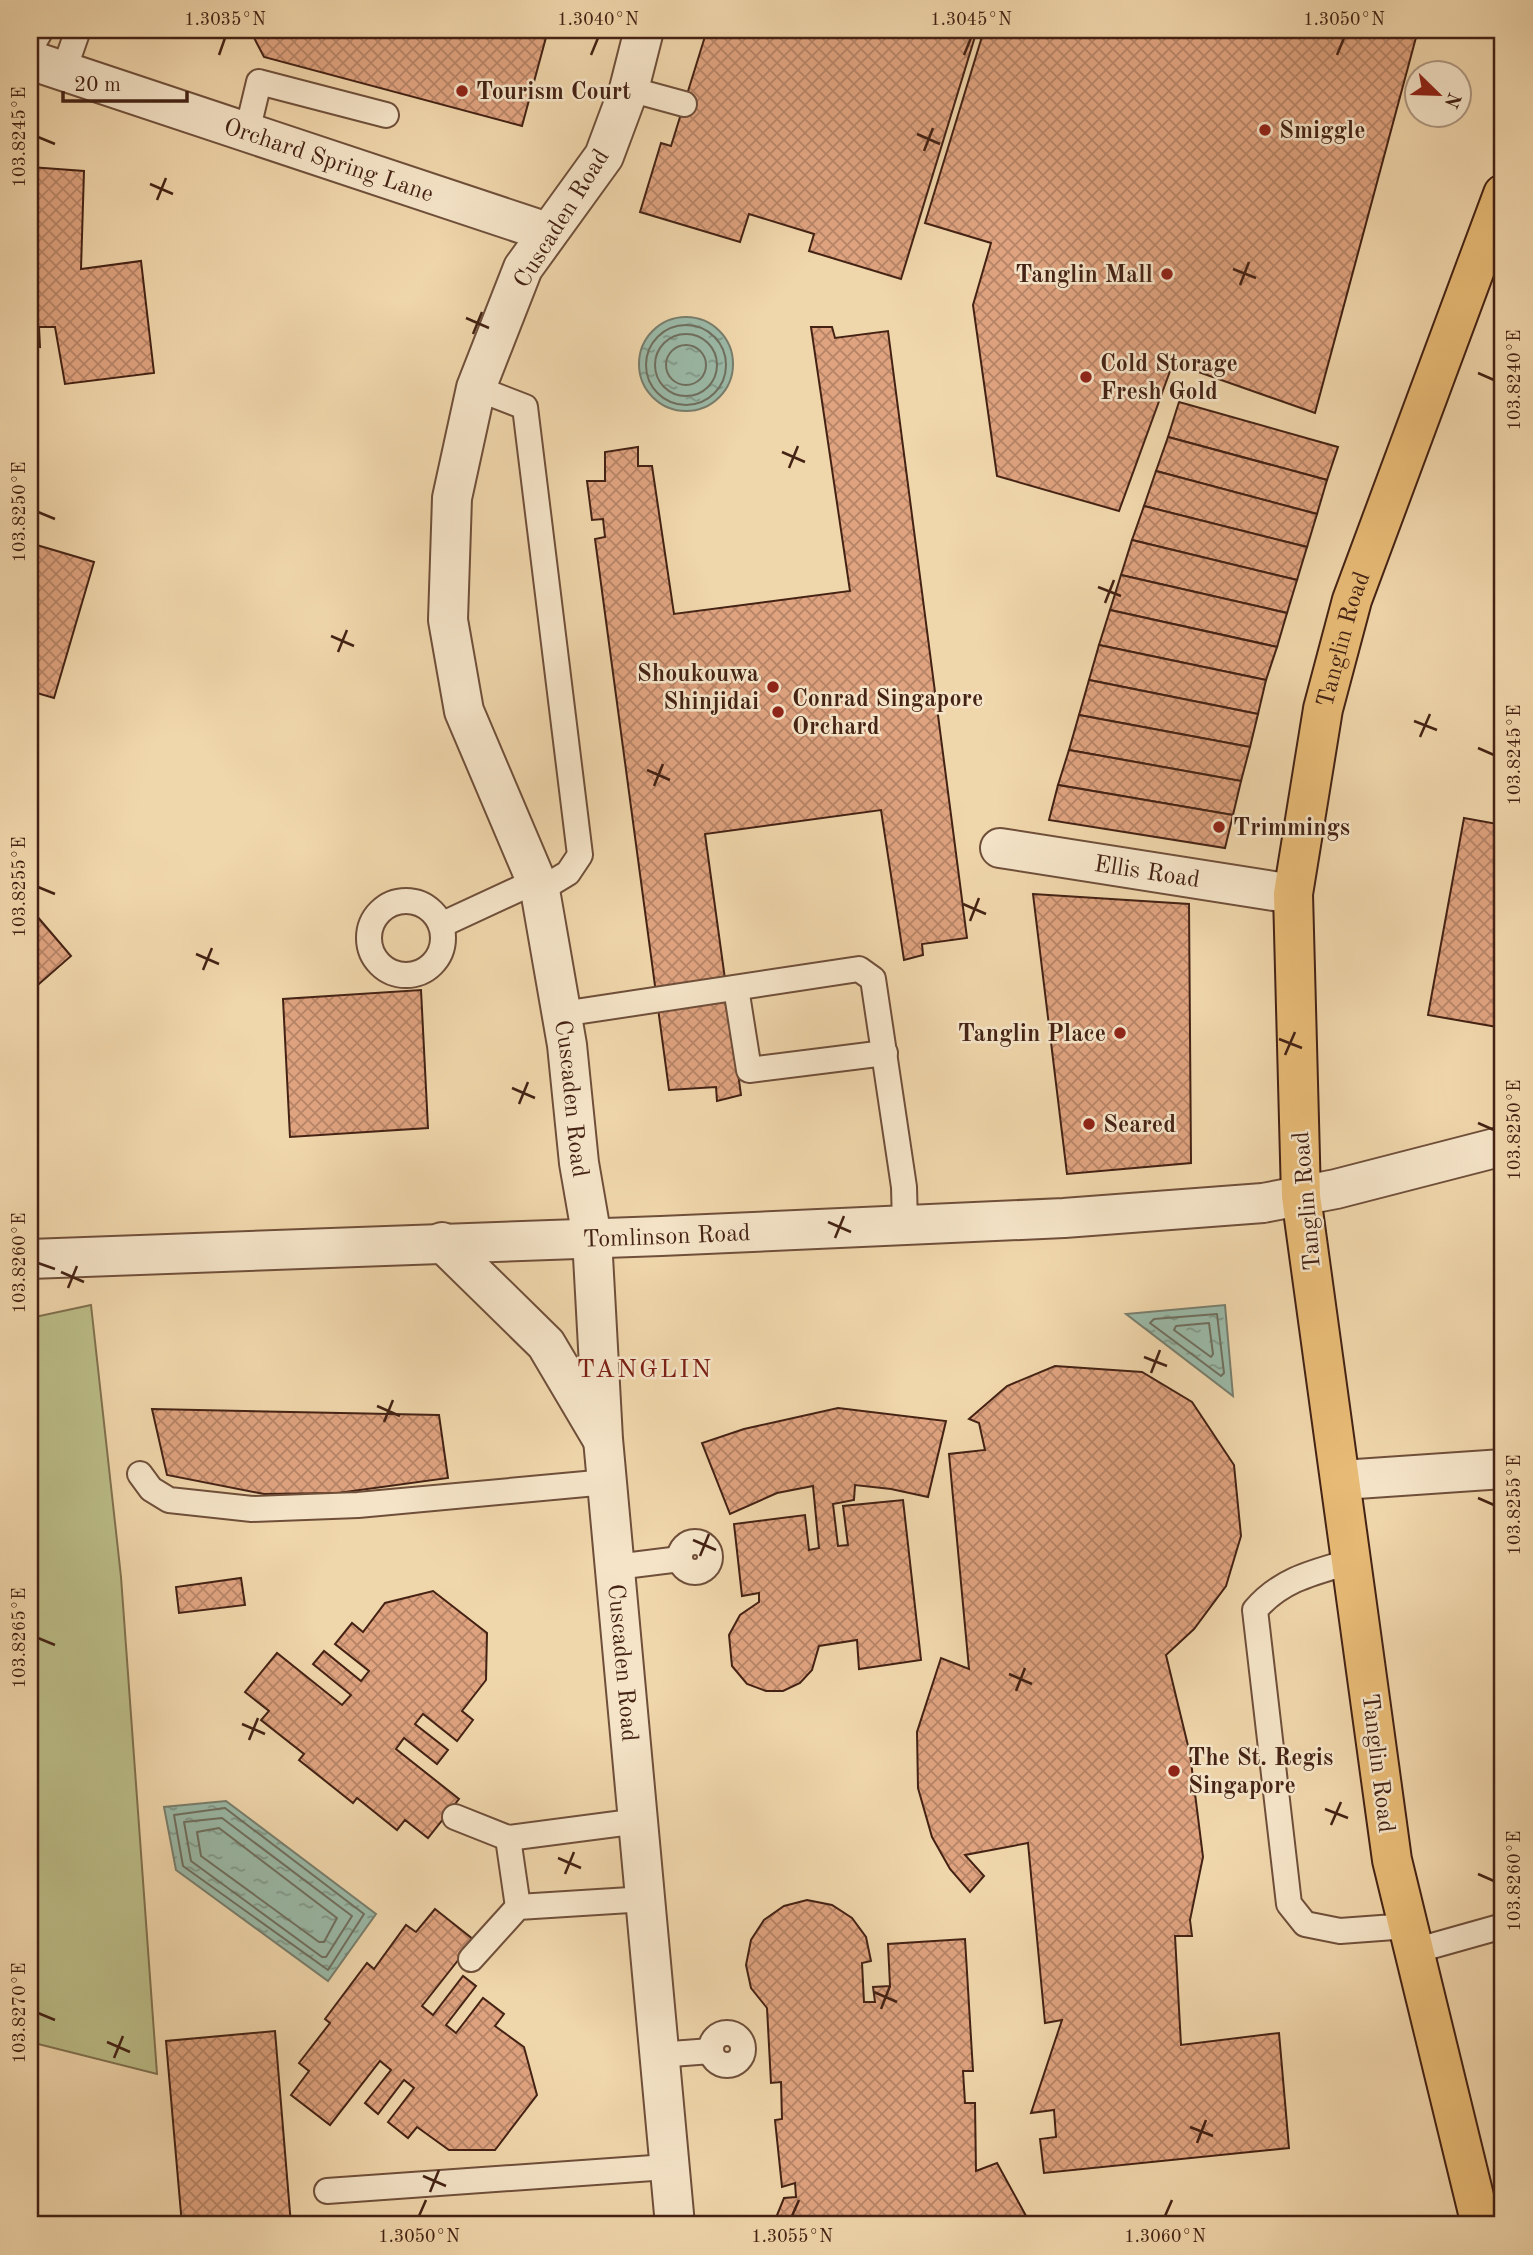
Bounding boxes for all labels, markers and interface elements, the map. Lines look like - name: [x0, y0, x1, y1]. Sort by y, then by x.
- text: 1.3035°N: [184, 11, 266, 29]
- text: 1.3040°N: [557, 11, 639, 29]
- text: 1.3045°N: [930, 11, 1012, 29]
- text: 1.3050°N: [1303, 11, 1385, 29]
- scale bar: [63, 60, 187, 104]
- north arrow: [1404, 60, 1474, 130]
- text: 20 m: [74, 75, 121, 96]
- place label: Tourism Court: [476, 81, 631, 105]
- marker: Tourism Court: [454, 83, 470, 99]
- text: 103.8245°E: [11, 87, 29, 187]
- text: N: [1440, 89, 1463, 110]
- street label: Orchard Spring Lane: [220, 115, 436, 207]
- place label: Smiggle: [1279, 120, 1366, 144]
- marker: Smiggle: [1257, 122, 1273, 138]
- street label: Cuscaden Road: [511, 146, 615, 293]
- place label: Tanglin Mall: [1015, 264, 1153, 288]
- marker: Tanglin Mall: [1159, 266, 1175, 282]
- text: 103.8240°E: [1506, 330, 1524, 430]
- place label: Cold Storage Fresh Gold: [1100, 353, 1238, 405]
- marker: Cold Storage Fresh Gold: [1078, 369, 1094, 385]
- text: 103.8250°E: [11, 462, 29, 562]
- street label: Tanglin Road: [1314, 569, 1375, 710]
- place label: Shoukouwa Shinjidai: [637, 663, 759, 715]
- marker: Shoukouwa Shinjidai: [765, 679, 781, 695]
- place label: Conrad Singapore Orchard: [792, 688, 983, 740]
- marker: Conrad Singapore Orchard: [770, 704, 786, 720]
- text: 103.8245°E: [1506, 705, 1524, 805]
- place label: Trimmings: [1233, 817, 1350, 841]
- marker: Trimmings: [1211, 819, 1227, 835]
- text: 103.8255°E: [11, 837, 29, 937]
- street label: Ellis Road: [1092, 853, 1201, 893]
- street label: Cuscaden Road: [549, 1018, 591, 1179]
- place label: Tanglin Place: [958, 1023, 1106, 1047]
- marker: Tanglin Place: [1112, 1025, 1128, 1041]
- text: 103.8250°E: [1506, 1080, 1524, 1180]
- place label: Seared: [1103, 1114, 1176, 1138]
- marker: Seared: [1081, 1116, 1097, 1132]
- street label: Tanglin Road: [1290, 1130, 1326, 1271]
- text: 103.8260°E: [11, 1213, 29, 1313]
- street label: Tomlinson Road: [582, 1222, 751, 1253]
- district label: TANGLIN: [577, 1357, 713, 1383]
- text: 103.8255°E: [1506, 1455, 1524, 1555]
- street label: Cuscaden Road: [602, 1583, 641, 1743]
- text: 103.8265°E: [11, 1588, 29, 1688]
- street label: Tanglin Road: [1357, 1692, 1397, 1834]
- place label: The St. Regis Singapore: [1188, 1747, 1333, 1799]
- marker: The St. Regis Singapore: [1166, 1763, 1182, 1779]
- text: 103.8260°E: [1506, 1831, 1524, 1931]
- text: 103.8270°E: [11, 1963, 29, 2063]
- text: 1.3050°N: [378, 2228, 460, 2246]
- text: 1.3055°N: [751, 2228, 833, 2246]
- text: 1.3060°N: [1124, 2228, 1206, 2246]

